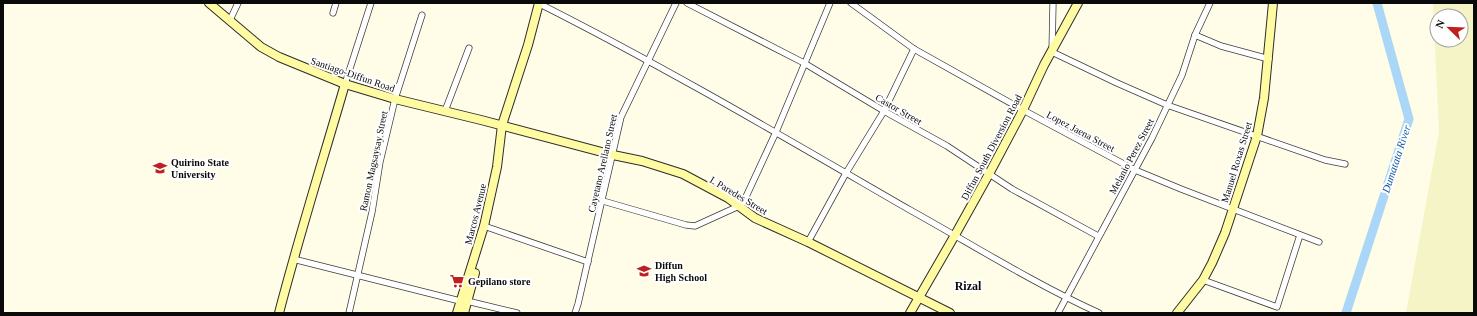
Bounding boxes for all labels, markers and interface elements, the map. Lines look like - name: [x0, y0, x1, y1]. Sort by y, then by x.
- north arrow: [1429, 8, 1469, 48]
- text: N: [1433, 18, 1447, 30]
- street label: Santiago-Diffun Road: [309, 55, 396, 94]
- street label: Castor Street: [874, 92, 924, 127]
- street label: Diffun South Diversion Road: [959, 93, 1024, 202]
- street label: Lopez Jaena Street: [1045, 109, 1117, 154]
- street label: Ramon Magsaysay Street: [357, 110, 390, 212]
- street label: Cayetano Arellano Street: [586, 113, 619, 213]
- street label: Melanio Perez Street: [1107, 116, 1156, 196]
- street label: Manuel Roxas Street: [1219, 120, 1254, 204]
- water label: Dumatata River: [1379, 123, 1413, 195]
- place label: Quirino State University: [171, 157, 230, 180]
- school or university icon: Quirino State University: [152, 160, 168, 176]
- street label: I. Paredes Street: [708, 174, 770, 217]
- street label: Marcos Avenue: [463, 182, 488, 246]
- place label: Diffun High School: [655, 260, 707, 283]
- school or university icon: Diffun High School: [636, 263, 652, 279]
- supermarket icon: Gepilano store: [449, 273, 465, 289]
- place label: Gepilano store: [468, 276, 531, 287]
- district label: Rizal: [955, 279, 982, 293]

